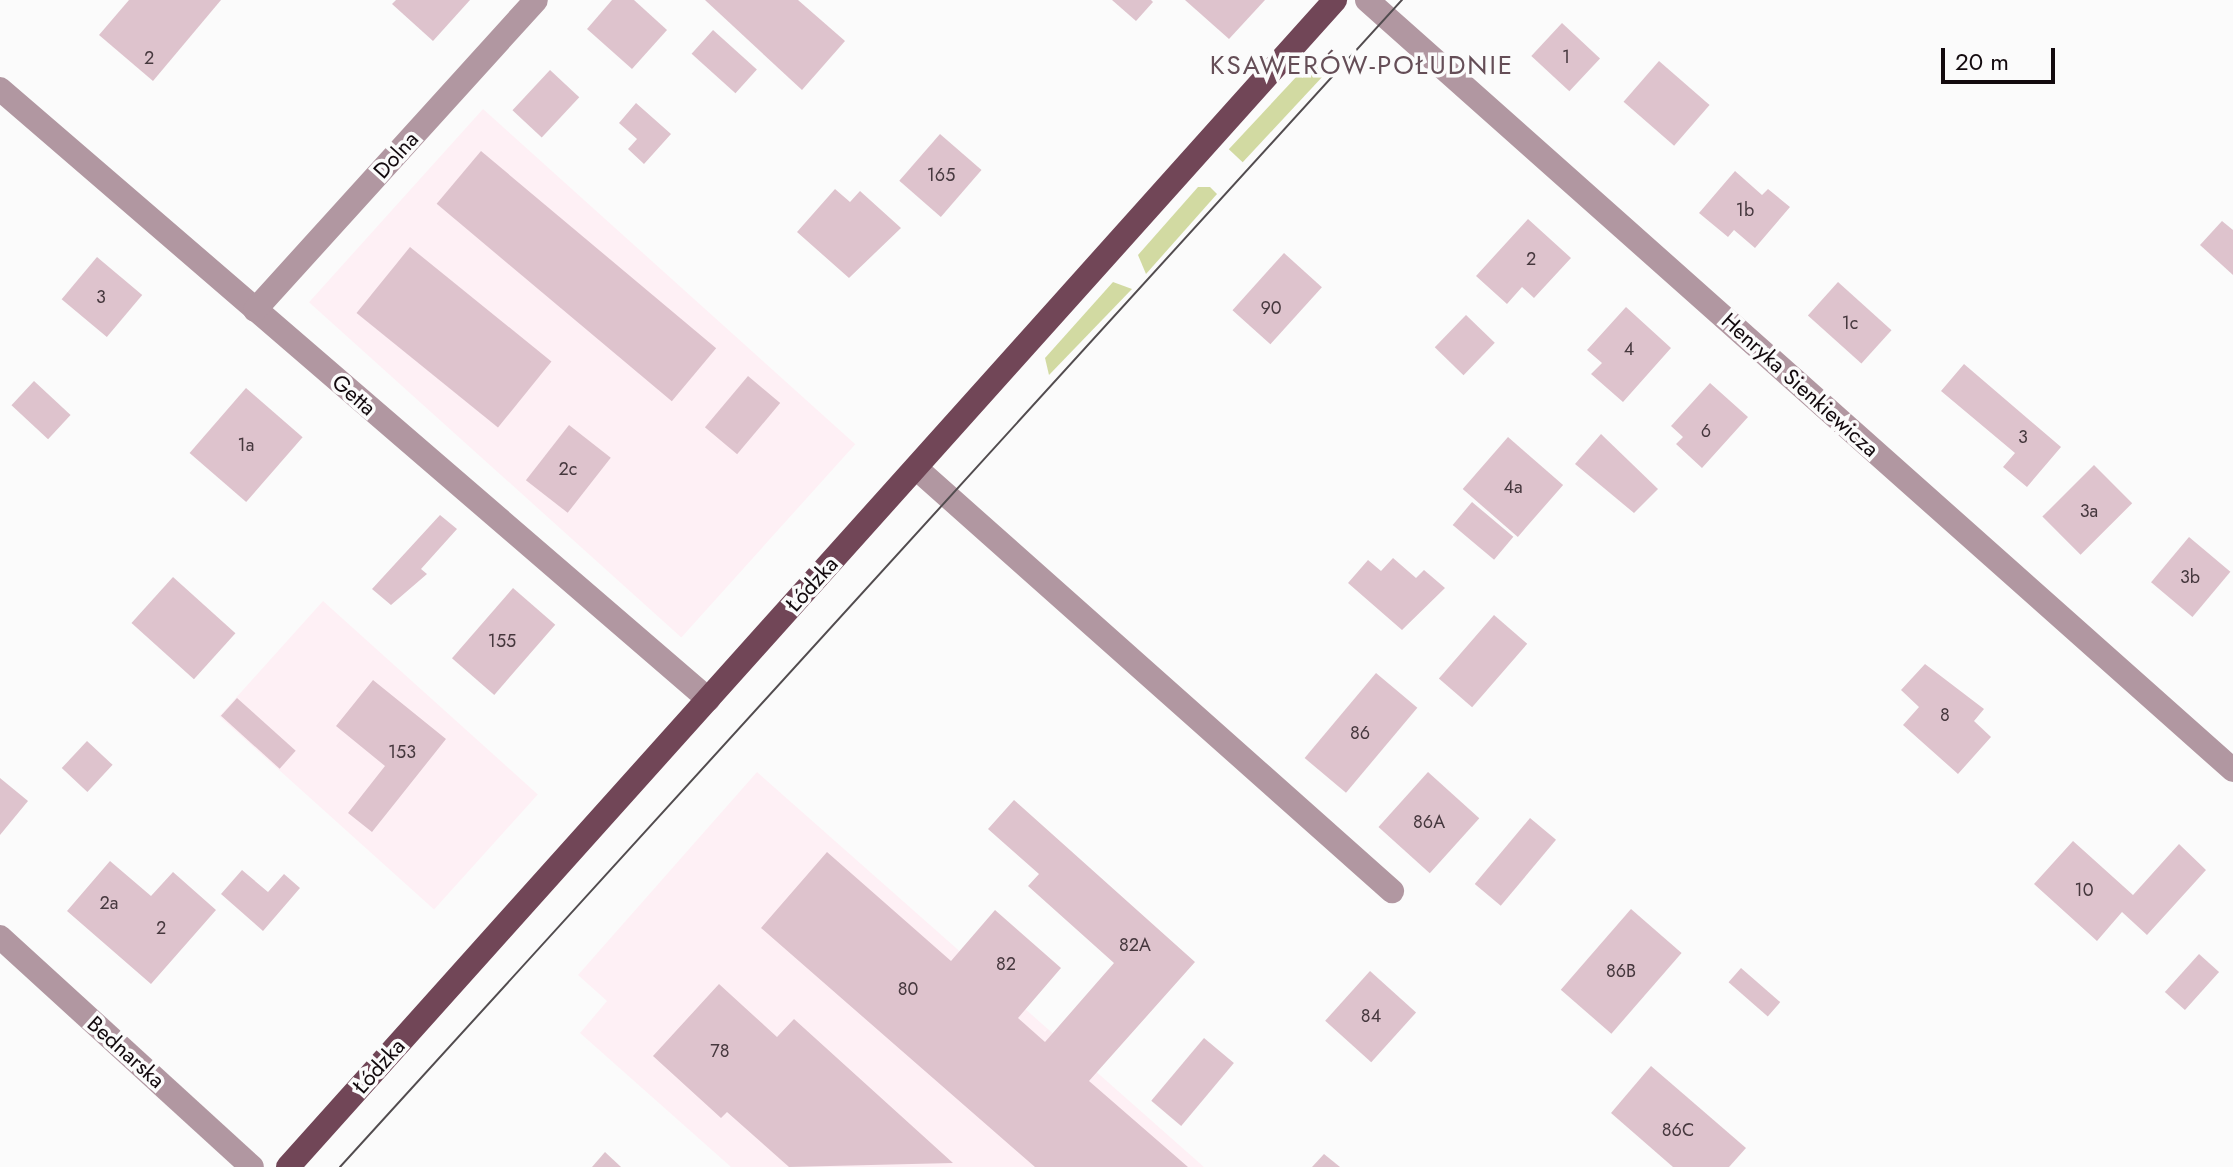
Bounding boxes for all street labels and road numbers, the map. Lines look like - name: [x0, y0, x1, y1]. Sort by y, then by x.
- street label: Dolna: [368, 126, 424, 184]
- street label: Henryka Sienkiewicza: [1716, 308, 1884, 462]
- street label: Getta: [327, 369, 381, 421]
- street label: Łódzka: [780, 551, 844, 617]
- street label: Bednarska: [82, 1010, 170, 1094]
- street label: Łódzka: [347, 1033, 411, 1099]

